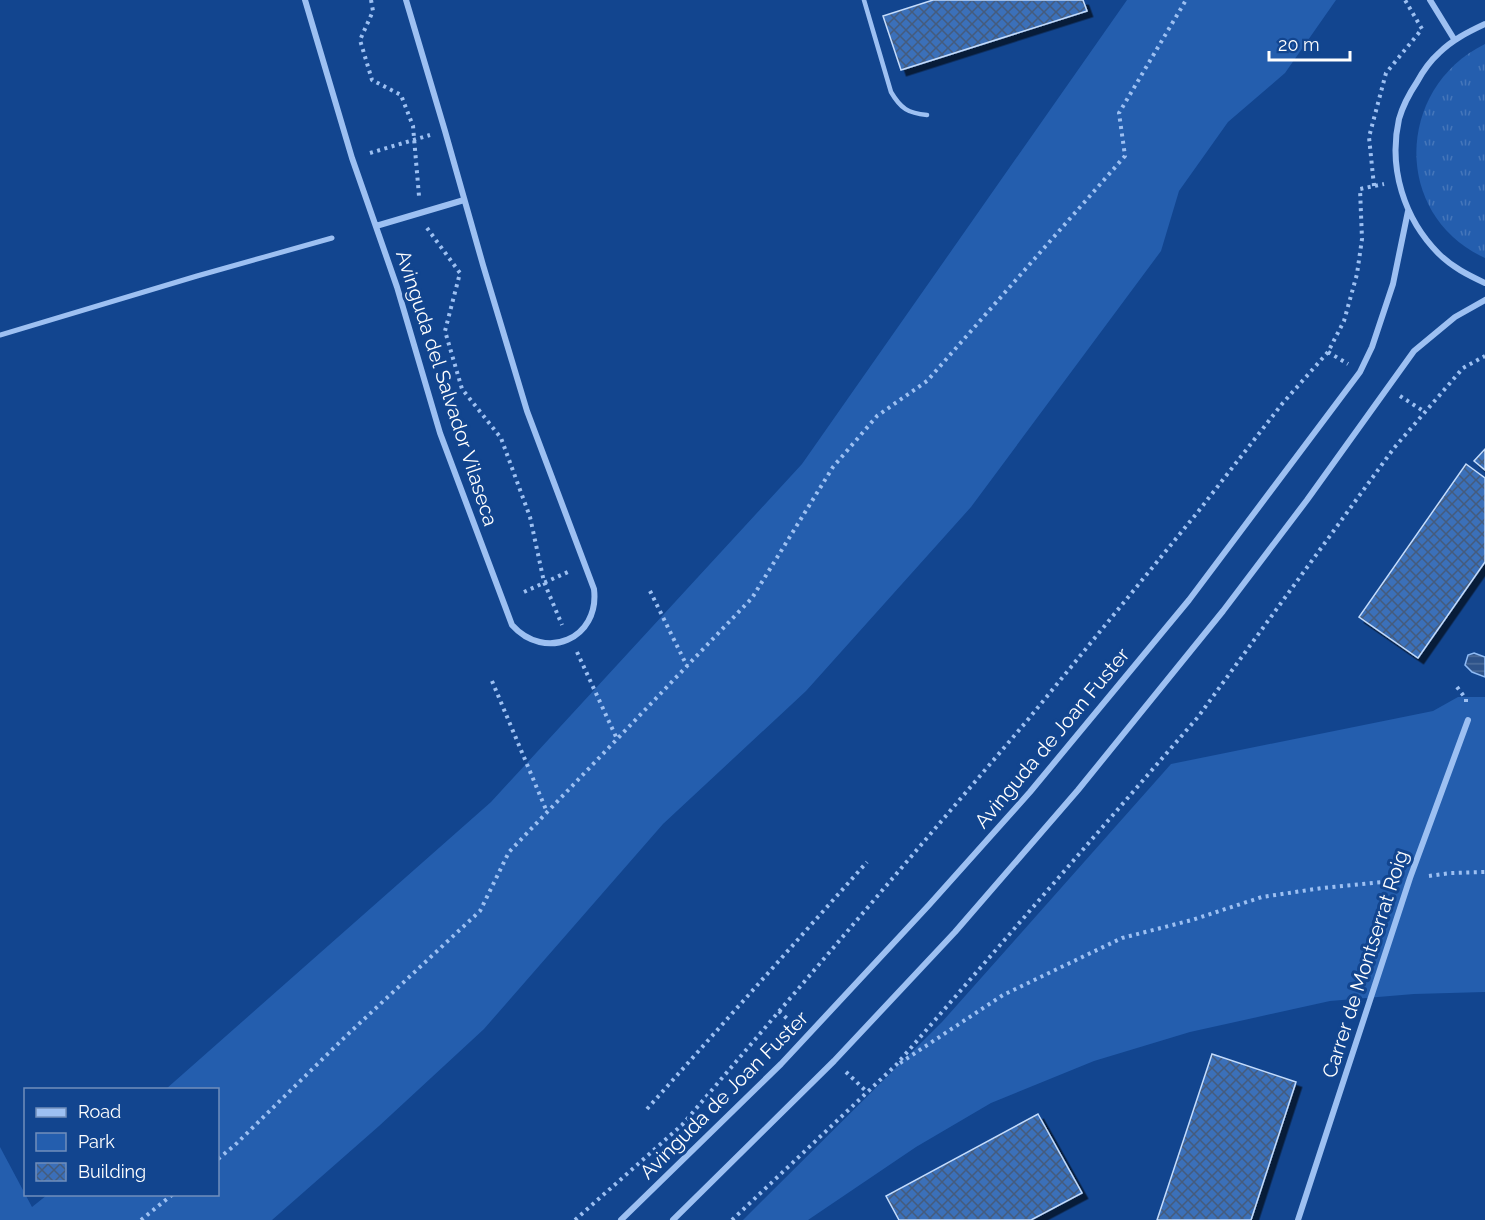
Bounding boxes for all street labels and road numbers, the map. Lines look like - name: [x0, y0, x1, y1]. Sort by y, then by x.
- street label: Avinguda del Salvador Vilaseca: [391, 247, 503, 529]
- street label: Avinguda de Joan Fuster: [970, 643, 1134, 833]
- street label: Carrer de Montserrat Roig: [1317, 847, 1413, 1081]
- street label: Avinguda de Joan Fuster: [635, 1006, 813, 1184]

